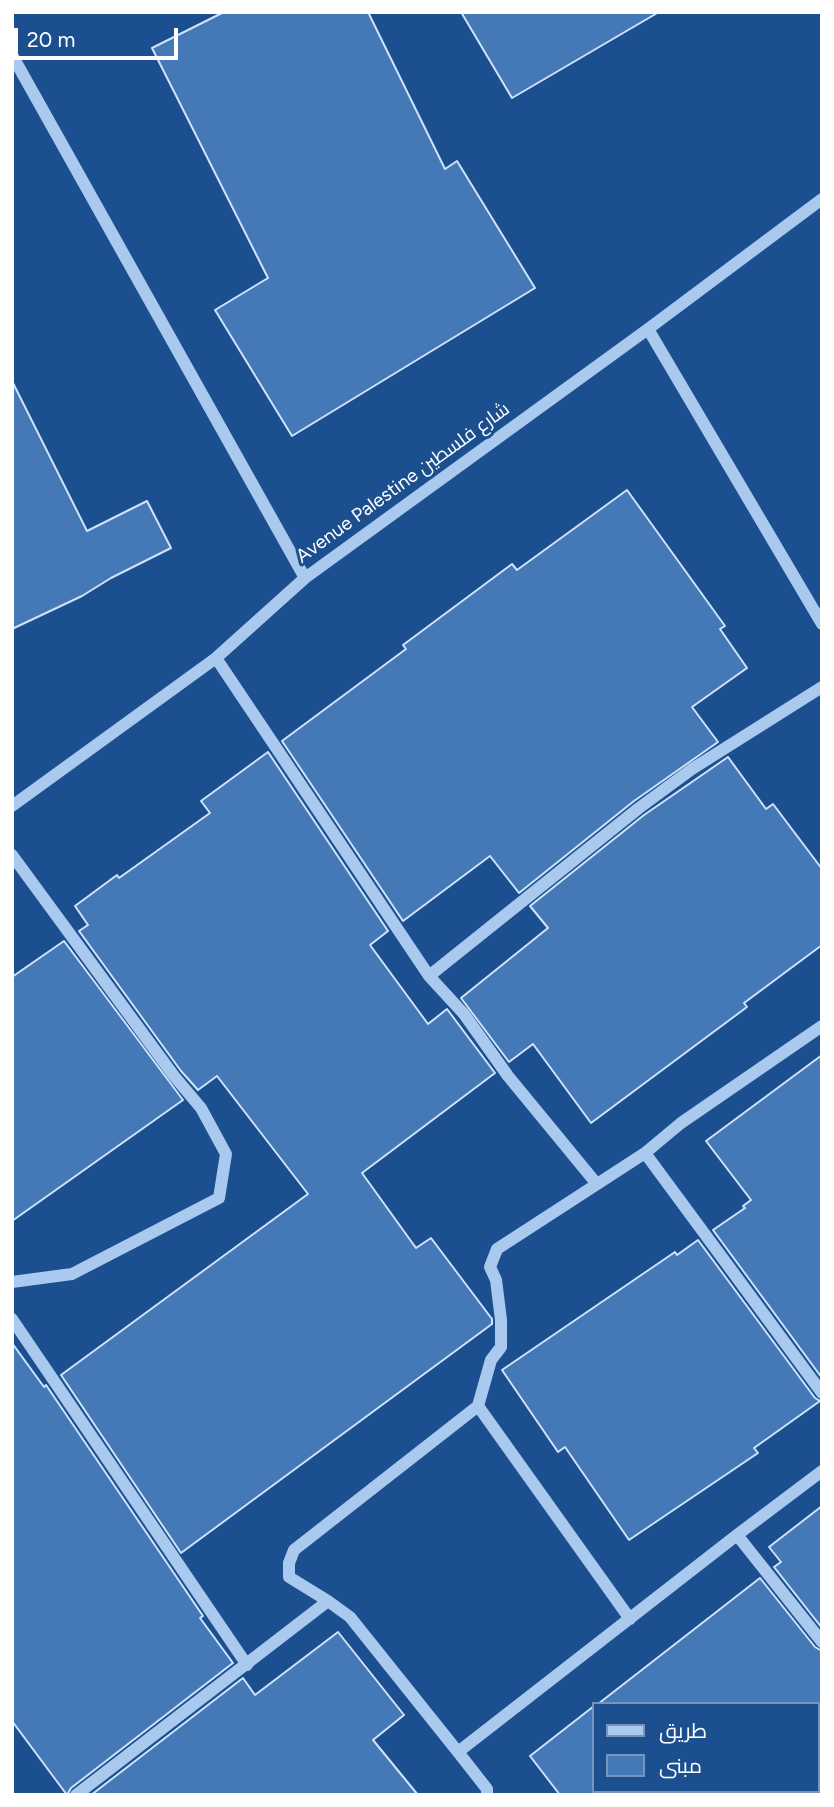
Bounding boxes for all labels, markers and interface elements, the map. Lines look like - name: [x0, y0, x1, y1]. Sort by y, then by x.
- scale bar: [18, 14, 182, 58]
- text: 20 m: [27, 27, 75, 52]
- street label: Avenue Palestine شارع فلسطين: [292, 398, 514, 568]
- legend: [592, 1702, 820, 1793]
- text: طريق: [659, 1718, 707, 1743]
- text: مبنى: [659, 1753, 702, 1778]

